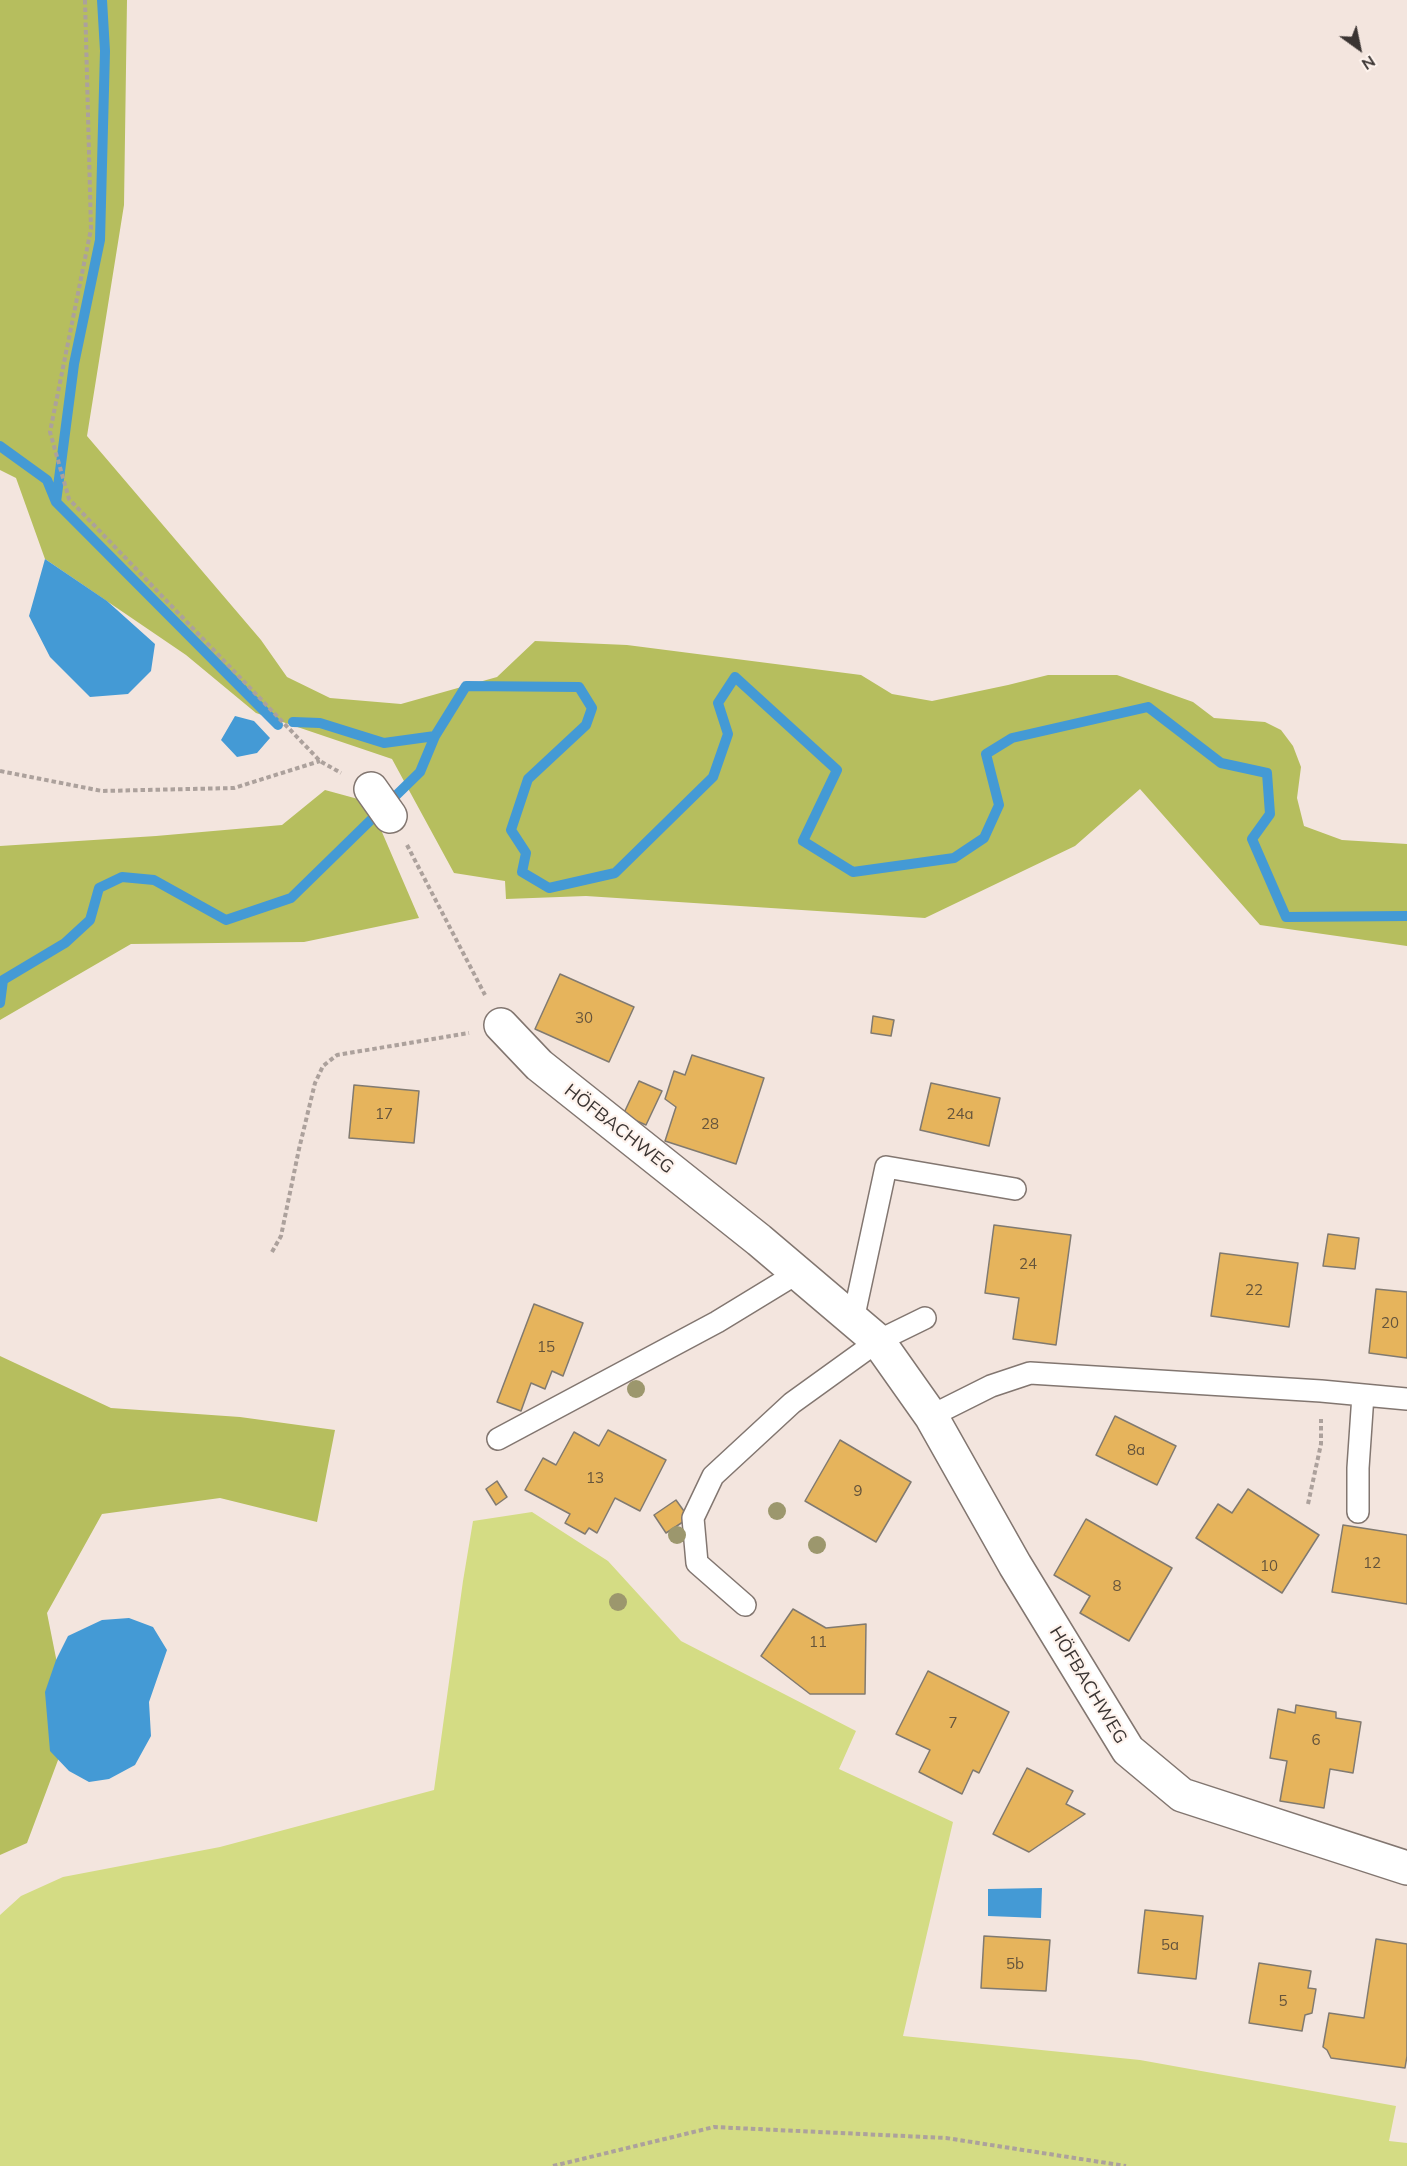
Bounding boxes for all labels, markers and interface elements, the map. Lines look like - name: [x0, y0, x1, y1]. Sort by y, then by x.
- north arrow: [1329, 18, 1389, 78]
- text: N: [1358, 51, 1379, 75]
- house number: 30: [575, 1009, 593, 1027]
- street label: HÖFBACHWEG: [560, 1080, 678, 1178]
- house number: 17: [375, 1105, 393, 1123]
- house number: 24a: [947, 1105, 973, 1123]
- house number: 28: [701, 1115, 719, 1133]
- house number: 24: [1019, 1255, 1037, 1273]
- house number: 22: [1245, 1281, 1263, 1299]
- house number: 20: [1381, 1314, 1399, 1332]
- house number: 15: [537, 1338, 555, 1356]
- house number: 8a: [1127, 1441, 1145, 1459]
- house number: 13: [586, 1469, 604, 1487]
- house number: 9: [854, 1482, 862, 1500]
- house number: 12: [1363, 1554, 1381, 1572]
- house number: 10: [1260, 1557, 1278, 1575]
- house number: 8: [1113, 1577, 1121, 1595]
- street label: HÖFBACHWEG: [1045, 1623, 1131, 1747]
- house number: 11: [809, 1633, 827, 1651]
- house number: 7: [949, 1714, 957, 1732]
- house number: 6: [1312, 1731, 1320, 1749]
- house number: 5a: [1161, 1936, 1179, 1954]
- house number: 5b: [1006, 1955, 1024, 1973]
- house number: 5: [1279, 1992, 1287, 2010]

